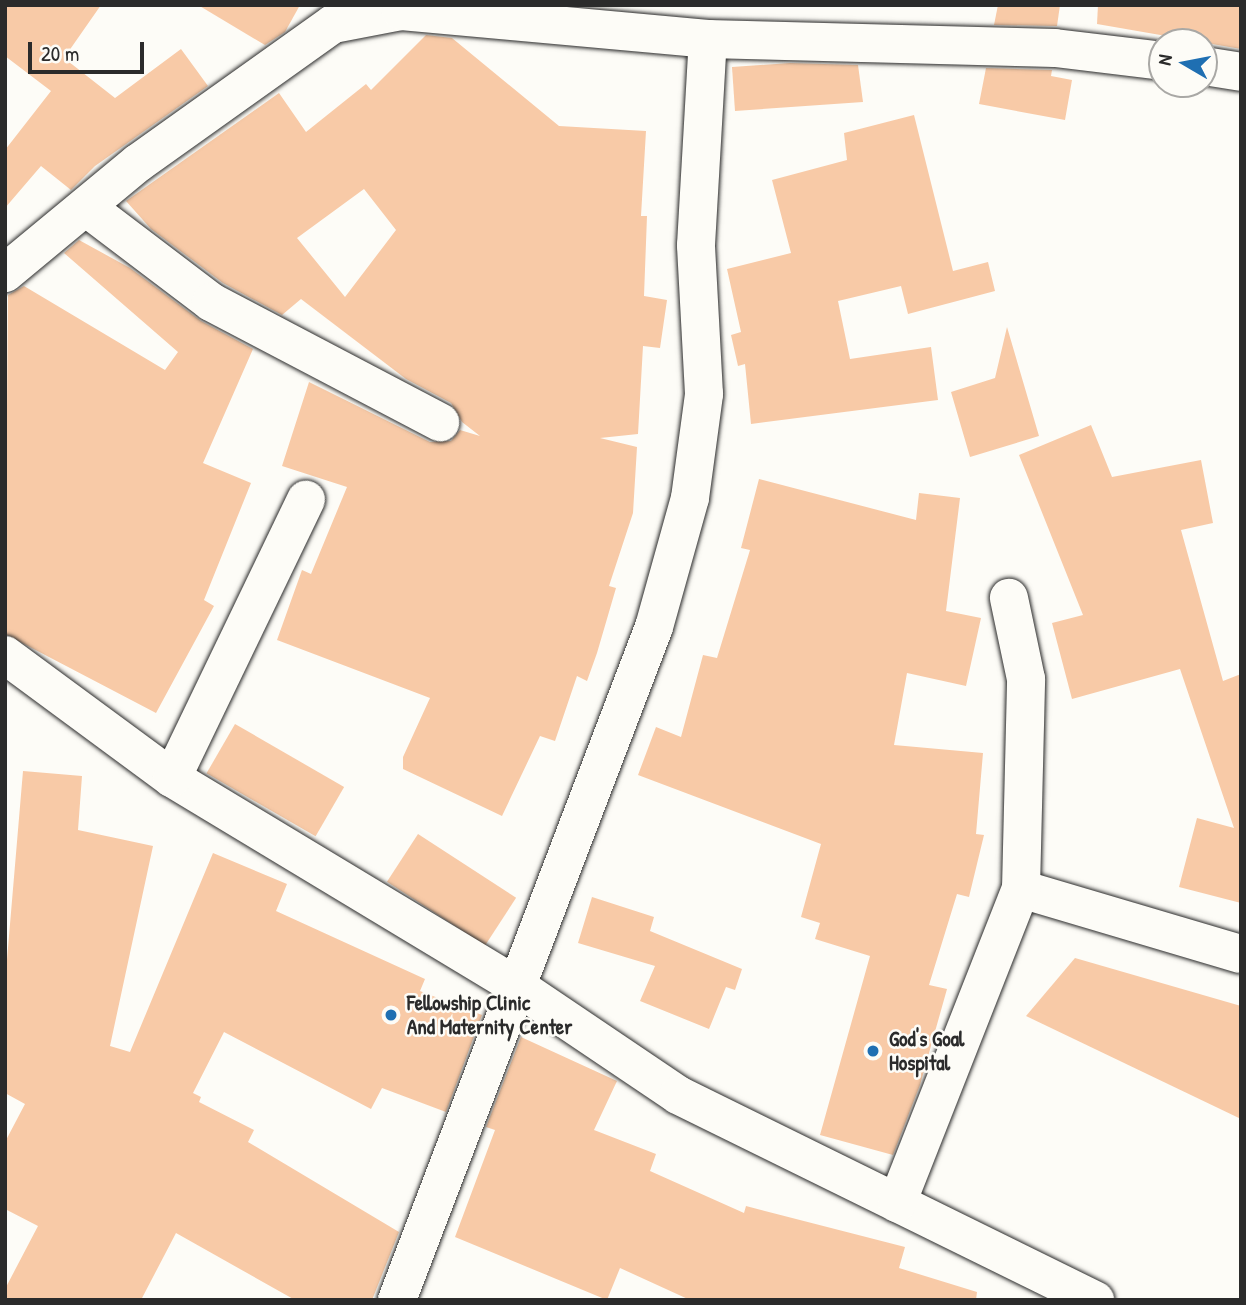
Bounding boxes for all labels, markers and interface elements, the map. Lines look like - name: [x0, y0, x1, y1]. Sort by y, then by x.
- scale bar: [32, 28, 147, 72]
- north arrow: [1148, 28, 1218, 98]
- text: 20 m: [41, 39, 79, 68]
- text: N: [1151, 52, 1178, 67]
- place label: Fellowship Clinic And Maternity Center: [407, 990, 572, 1040]
- marker: Fellowship Clinic And Maternity Center: [381, 1005, 401, 1025]
- place label: God's Goal Hospital: [889, 1026, 964, 1076]
- marker: God's Goal Hospital: [863, 1041, 883, 1061]

